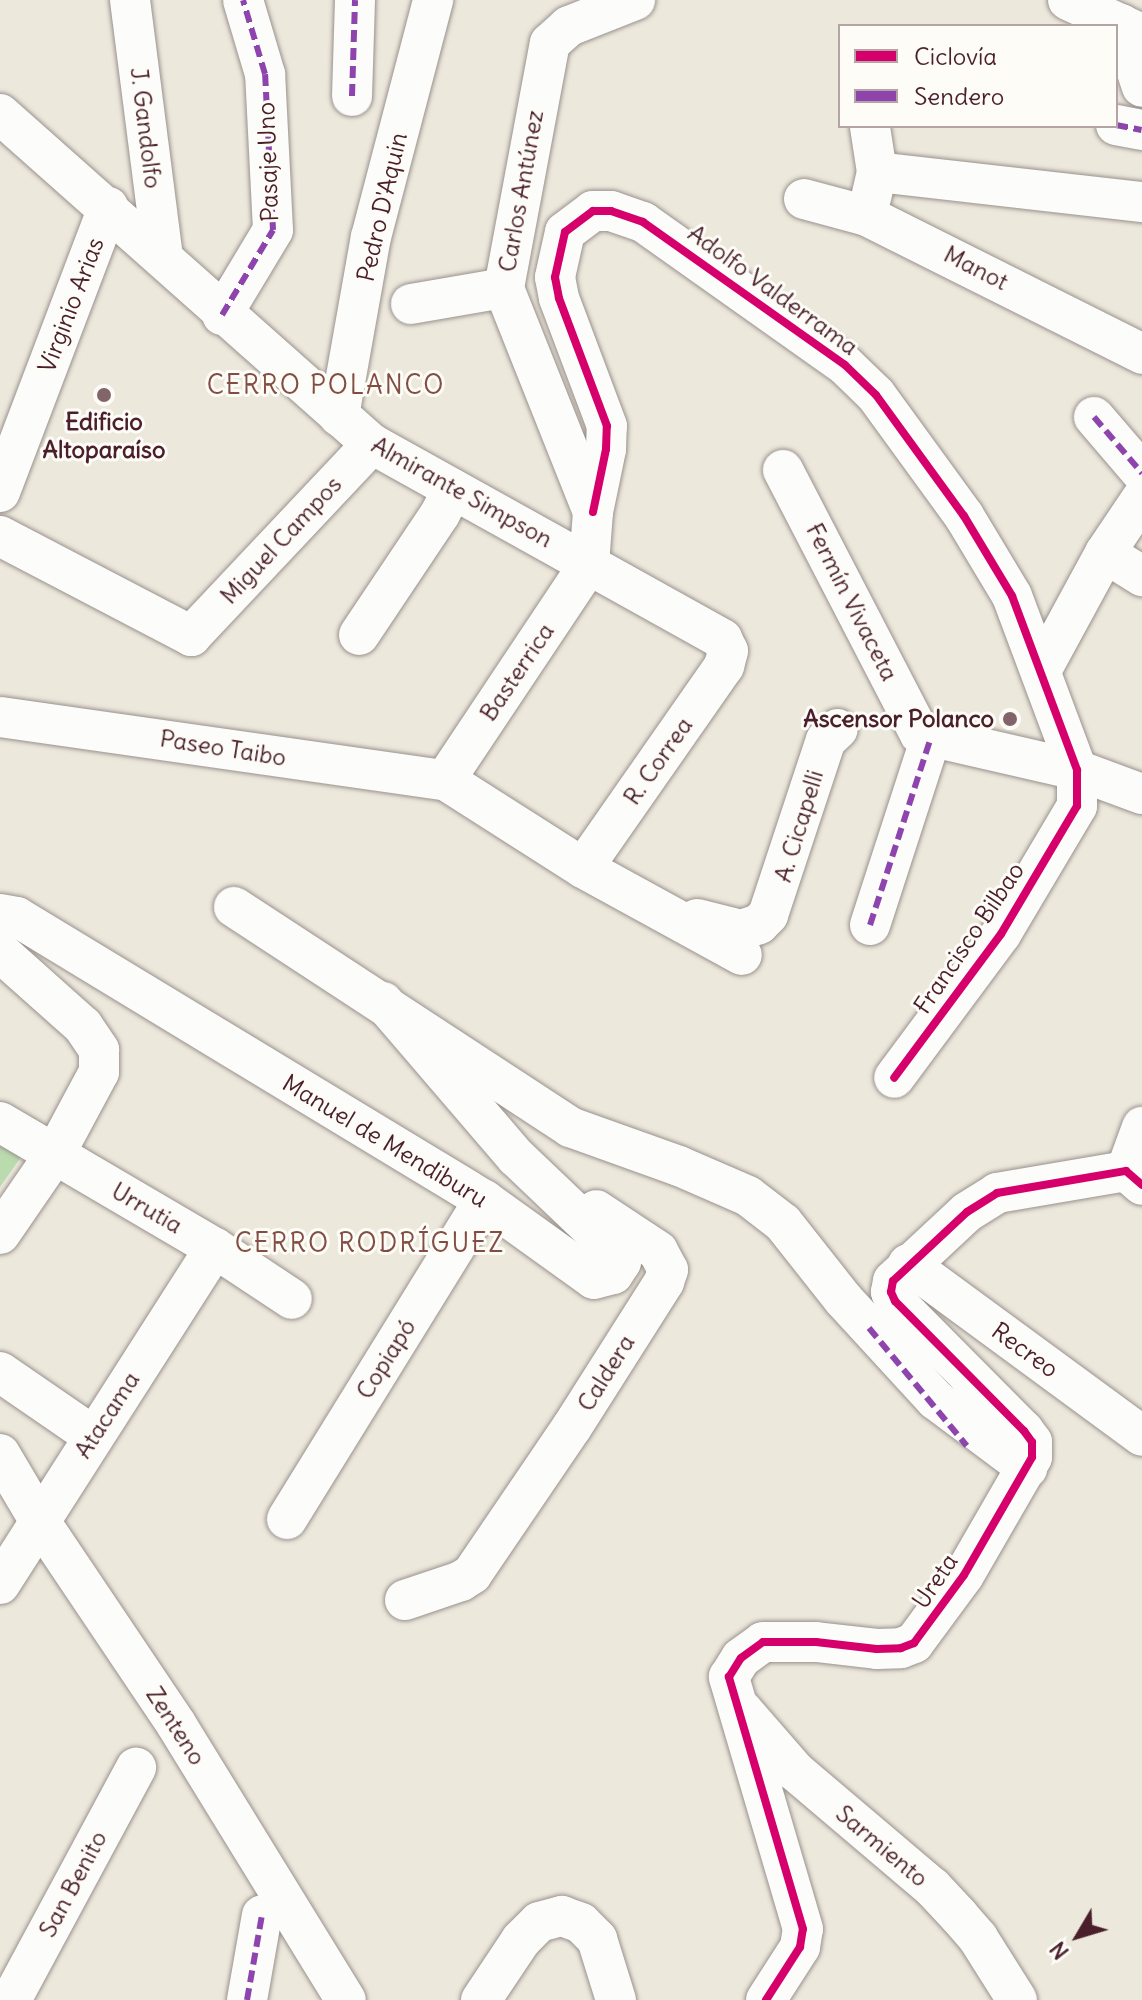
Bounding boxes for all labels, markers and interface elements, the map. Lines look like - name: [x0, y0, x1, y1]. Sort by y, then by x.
- legend: [838, 24, 1118, 128]
- text: Ciclovía: [914, 41, 997, 71]
- street label: J. Gandolfo: [124, 66, 168, 190]
- text: Sendero: [914, 81, 1004, 111]
- street label: Pasaje Uno: [252, 102, 284, 222]
- street label: Carlos Antúnez: [493, 108, 549, 274]
- street label: Pedro D'Aquin: [351, 130, 413, 284]
- street label: Adolfo Valderrama: [682, 219, 864, 361]
- street label: Virginio Arias: [32, 233, 110, 377]
- street label: Manot: [939, 240, 1013, 296]
- district label: CERRO POLANCO: [207, 369, 445, 401]
- marker: Edificio Altoparaíso: [95, 386, 113, 404]
- place label: Edificio Altoparaíso: [43, 408, 165, 464]
- street label: Almirante Simpson: [367, 430, 557, 554]
- street label: Miguel Campos: [214, 470, 348, 610]
- street label: Fermín Vivaceta: [800, 518, 904, 686]
- street label: Basterrica: [474, 618, 560, 726]
- place label: Ascensor Polanco: [803, 705, 994, 733]
- marker: Ascensor Polanco: [1001, 710, 1019, 728]
- street label: R. Correa: [617, 712, 699, 810]
- street label: Paseo Taibo: [158, 724, 288, 772]
- street label: A. Cicapelli: [768, 766, 830, 886]
- street label: Francisco Bilbao: [908, 857, 1030, 1019]
- street label: Manuel de Mendiburu: [277, 1068, 493, 1214]
- street label: Urrutia: [106, 1176, 188, 1240]
- district label: CERRO RODRÍGUEZ: [235, 1227, 505, 1259]
- street label: Copiapó: [350, 1314, 422, 1404]
- street label: Recreo: [986, 1316, 1064, 1384]
- street label: Caldera: [571, 1329, 641, 1417]
- street label: Atacama: [68, 1366, 146, 1464]
- street label: Ureta: [906, 1548, 964, 1614]
- street label: Zenteno: [140, 1681, 212, 1771]
- street label: Sarmiento: [830, 1799, 934, 1893]
- street label: San Benito: [33, 1826, 113, 1942]
- north arrow: [1038, 1896, 1118, 1976]
- text: N: [1043, 1936, 1075, 1965]

